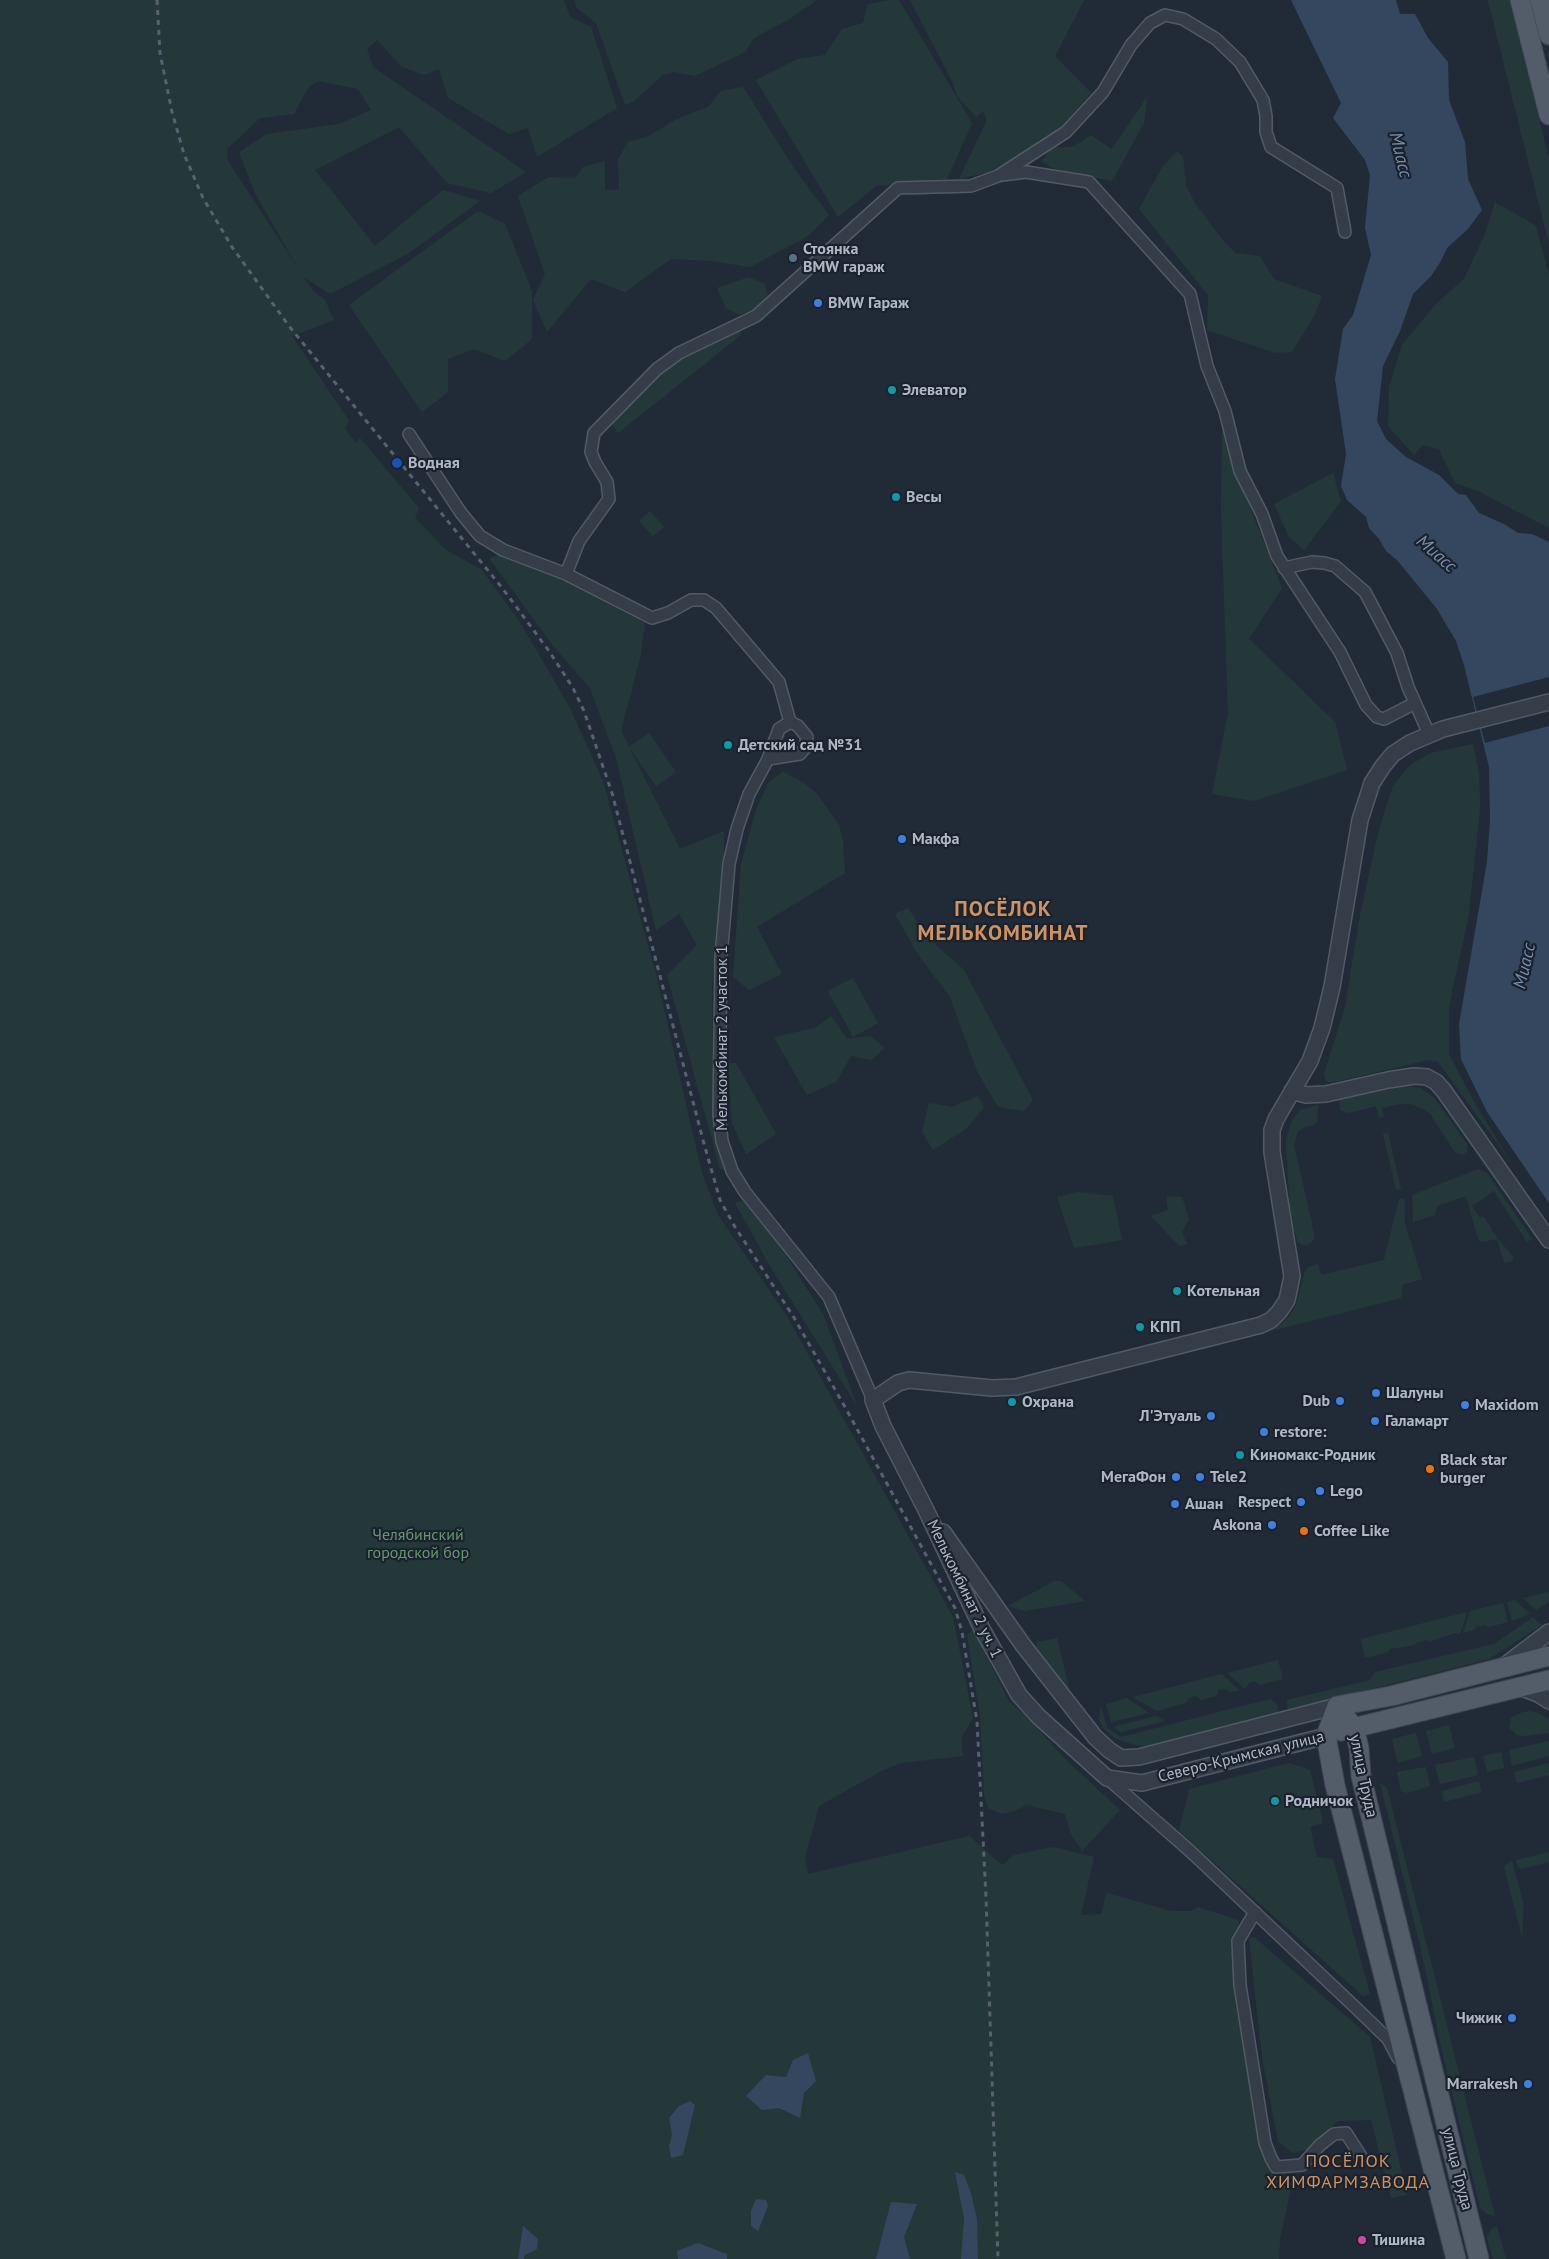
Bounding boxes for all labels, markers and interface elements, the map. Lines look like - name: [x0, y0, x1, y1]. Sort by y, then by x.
- water label: Миасс: [1384, 130, 1416, 180]
- place label: Стоянка BMW гараж: [803, 239, 885, 277]
- marker: Стоянка BMW гараж: [787, 252, 799, 264]
- place label: BMW Гараж: [828, 293, 909, 313]
- marker: BMW Гараж: [812, 297, 824, 309]
- place label: Элеватор: [902, 380, 967, 400]
- marker: Элеватор: [886, 384, 898, 396]
- place label: Водная: [408, 453, 460, 473]
- marker: Водная: [390, 456, 404, 470]
- place label: Весы: [906, 487, 942, 507]
- marker: Весы: [890, 491, 902, 503]
- water label: Миасс: [1412, 531, 1460, 577]
- place label: Детский сад №31: [738, 735, 862, 755]
- marker: Детский сад №31: [722, 739, 734, 751]
- place label: Макфа: [912, 829, 959, 849]
- marker: Макфа: [896, 833, 908, 845]
- district label: ПОСЁЛОК МЕЛЬКОМБИНАТ: [916, 897, 1090, 947]
- water label: Миасс: [1509, 941, 1541, 991]
- street label: Мелькомбинат 2 участок 1: [712, 945, 732, 1131]
- place label: Котельная: [1187, 1281, 1260, 1301]
- marker: Котельная: [1171, 1285, 1183, 1297]
- place label: КПП: [1150, 1317, 1180, 1337]
- marker: КПП: [1134, 1321, 1146, 1333]
- place label: Шалуны: [1386, 1383, 1443, 1403]
- marker: Шалуны: [1370, 1387, 1382, 1399]
- place label: Dub: [1302, 1391, 1330, 1411]
- place label: Охрана: [1022, 1392, 1074, 1412]
- marker: Dub: [1334, 1395, 1346, 1407]
- place label: Maxidom: [1475, 1395, 1539, 1415]
- marker: Охрана: [1006, 1396, 1018, 1408]
- marker: Maxidom: [1459, 1399, 1471, 1411]
- place label: Л'Этуаль: [1140, 1406, 1201, 1426]
- marker: Л'Этуаль: [1205, 1410, 1217, 1422]
- place label: Галамарт: [1385, 1411, 1448, 1431]
- marker: Галамарт: [1369, 1415, 1381, 1427]
- place label: restore:: [1274, 1422, 1327, 1442]
- marker: restore:: [1258, 1426, 1270, 1438]
- place label: Киномакс-Родник: [1250, 1445, 1376, 1465]
- marker: Киномакс-Родник: [1234, 1449, 1246, 1461]
- place label: Black star burger: [1440, 1450, 1507, 1488]
- marker: Black star burger: [1424, 1463, 1436, 1475]
- place label: МегаФон: [1101, 1467, 1166, 1487]
- place label: Tele2: [1210, 1467, 1247, 1487]
- marker: МегаФон: [1170, 1471, 1182, 1483]
- marker: Tele2: [1194, 1471, 1206, 1483]
- place label: Lego: [1330, 1481, 1363, 1501]
- marker: Lego: [1314, 1485, 1326, 1497]
- place label: Respect: [1238, 1492, 1291, 1512]
- place label: Ашан: [1185, 1494, 1223, 1514]
- marker: Respect: [1295, 1496, 1307, 1508]
- marker: Ашан: [1169, 1498, 1181, 1510]
- place label: Askona: [1213, 1515, 1262, 1535]
- street label: Мелькомбинат 2 уч. 1: [922, 1517, 1006, 1661]
- marker: Askona: [1266, 1519, 1278, 1531]
- place label: Coffee Like: [1314, 1521, 1390, 1541]
- park label: Челябинский городской бор: [367, 1525, 469, 1563]
- marker: Coffee Like: [1298, 1525, 1310, 1537]
- street label: Северо-Крымская улица: [1156, 1727, 1326, 1787]
- street label: улица Труда: [1345, 1733, 1381, 1819]
- place label: Родничок: [1285, 1791, 1353, 1811]
- marker: Родничок: [1269, 1795, 1281, 1807]
- place label: Чижик: [1456, 2008, 1502, 2028]
- marker: Чижик: [1506, 2012, 1518, 2024]
- place label: Marrakesh: [1447, 2074, 1518, 2094]
- marker: Marrakesh: [1522, 2078, 1534, 2090]
- street label: улица Труда: [1437, 2126, 1477, 2212]
- district label: ПОСЁЛОК ХИМФАРМЗАВОДА: [1264, 2151, 1432, 2194]
- place label: Тишина: [1372, 2230, 1425, 2250]
- marker: Тишина: [1356, 2234, 1368, 2246]

